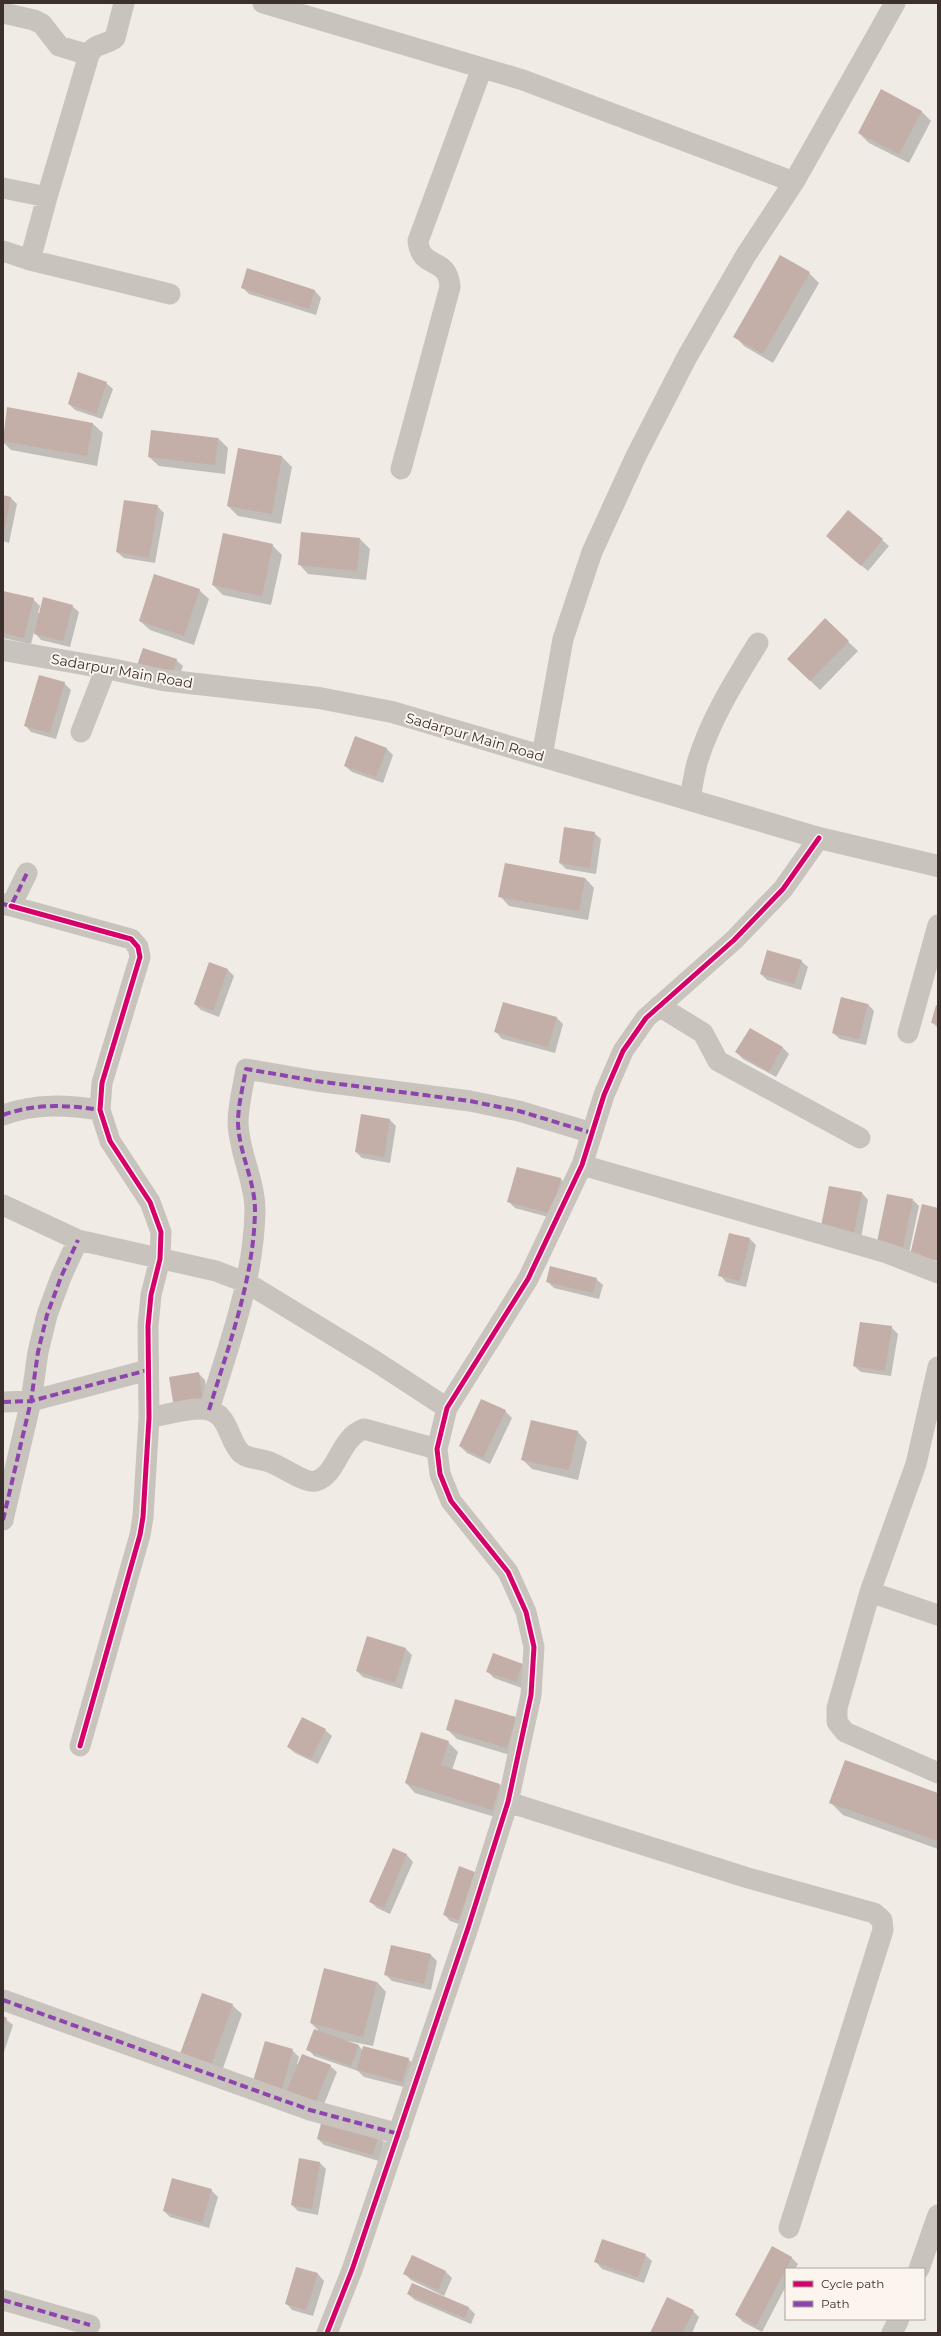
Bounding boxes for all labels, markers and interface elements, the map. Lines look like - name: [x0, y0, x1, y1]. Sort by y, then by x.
- street label: Sadarpur Main Road: [50, 650, 194, 692]
- street label: Sadarpur Main Road: [404, 709, 546, 765]
- legend: [785, 2268, 925, 2320]
- text: Cycle path: [821, 2276, 884, 2291]
- text: Path: [821, 2296, 850, 2311]

